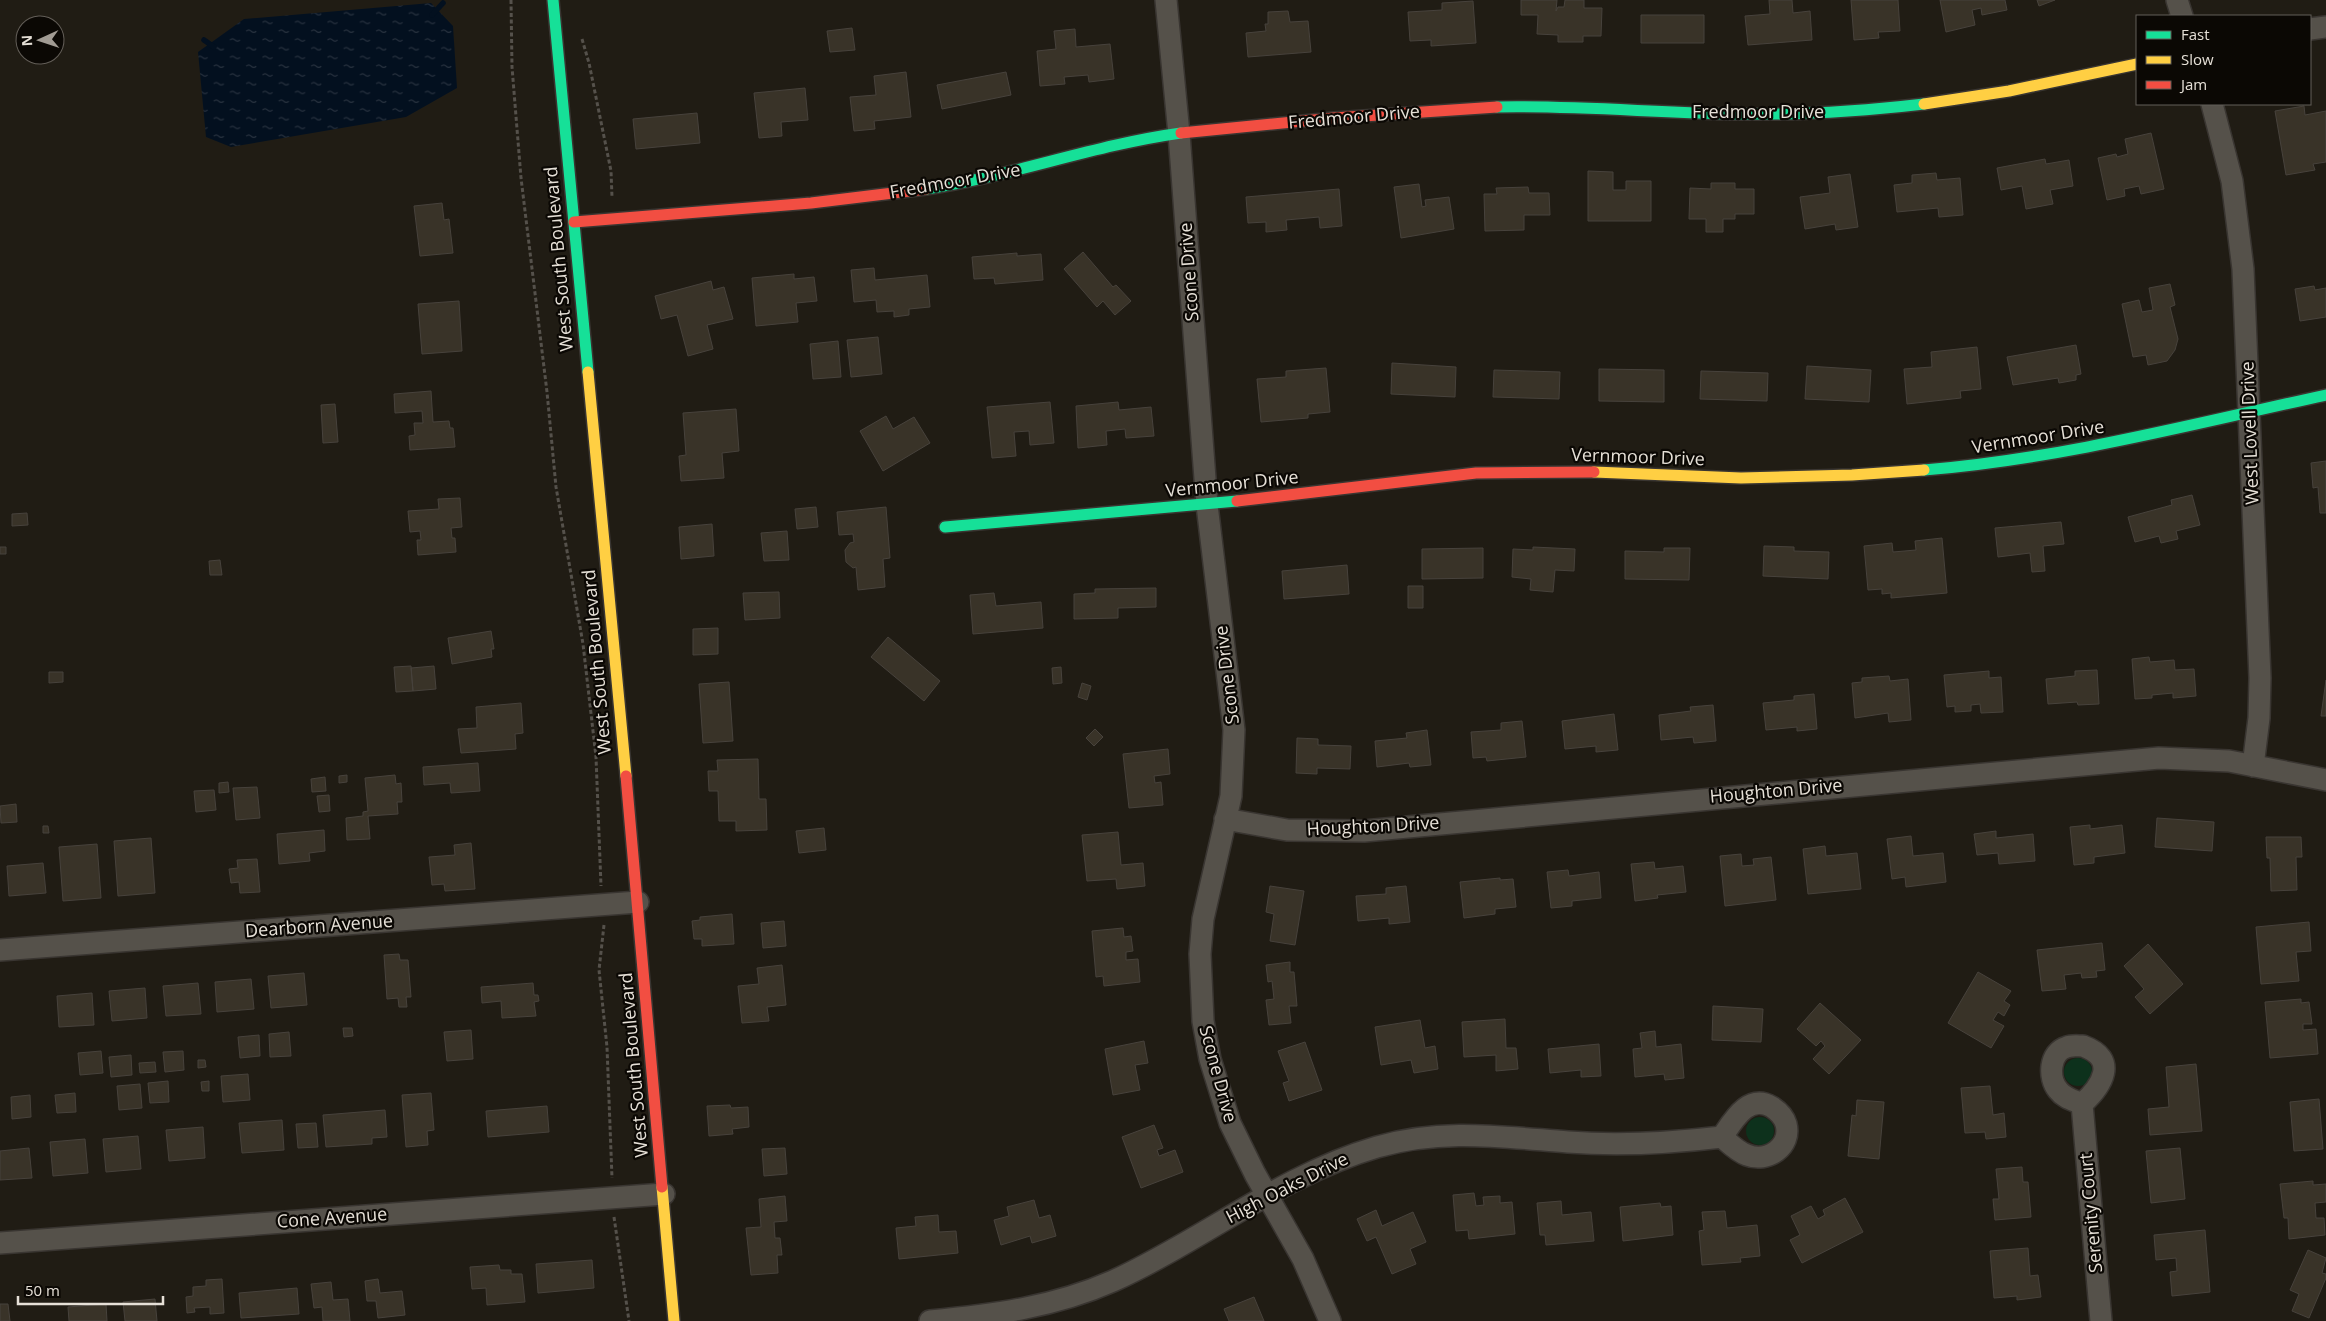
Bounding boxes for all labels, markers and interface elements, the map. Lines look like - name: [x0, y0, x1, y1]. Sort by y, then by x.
- north arrow: [15, 15, 65, 65]
- legend: [2136, 15, 2311, 105]
- text: Fast: [2181, 24, 2210, 44]
- text: N: [17, 35, 36, 47]
- text: Slow: [2181, 49, 2214, 69]
- text: Jam: [2179, 74, 2207, 94]
- street label: Fredmoor Drive: [1287, 98, 1421, 134]
- street label: Fredmoor Drive: [1692, 99, 1824, 123]
- street label: Fredmoor Drive: [888, 157, 1022, 203]
- street label: West South Boulevard: [538, 166, 578, 353]
- street label: Scone Drive: [1173, 222, 1203, 322]
- street label: West Lovell Drive: [2235, 361, 2263, 505]
- street label: Vernmoor Drive: [1970, 414, 2106, 458]
- street label: Vernmoor Drive: [1571, 442, 1705, 470]
- street label: Vernmoor Drive: [1164, 464, 1300, 502]
- street label: West South Boulevard: [576, 569, 616, 756]
- street label: Scone Drive: [1208, 624, 1244, 726]
- street label: Houghton Drive: [1709, 772, 1843, 808]
- street label: Houghton Drive: [1306, 810, 1440, 840]
- street label: Dearborn Avenue: [244, 908, 394, 942]
- street label: West South Boulevard: [613, 972, 653, 1159]
- street label: Scone Drive: [1195, 1023, 1243, 1125]
- street label: High Oaks Drive: [1221, 1146, 1352, 1228]
- street label: Serenity Court: [2073, 1152, 2107, 1274]
- street label: Cone Avenue: [276, 1201, 388, 1233]
- scale bar: [18, 1274, 162, 1306]
- text: 50 m: [25, 1280, 60, 1300]

